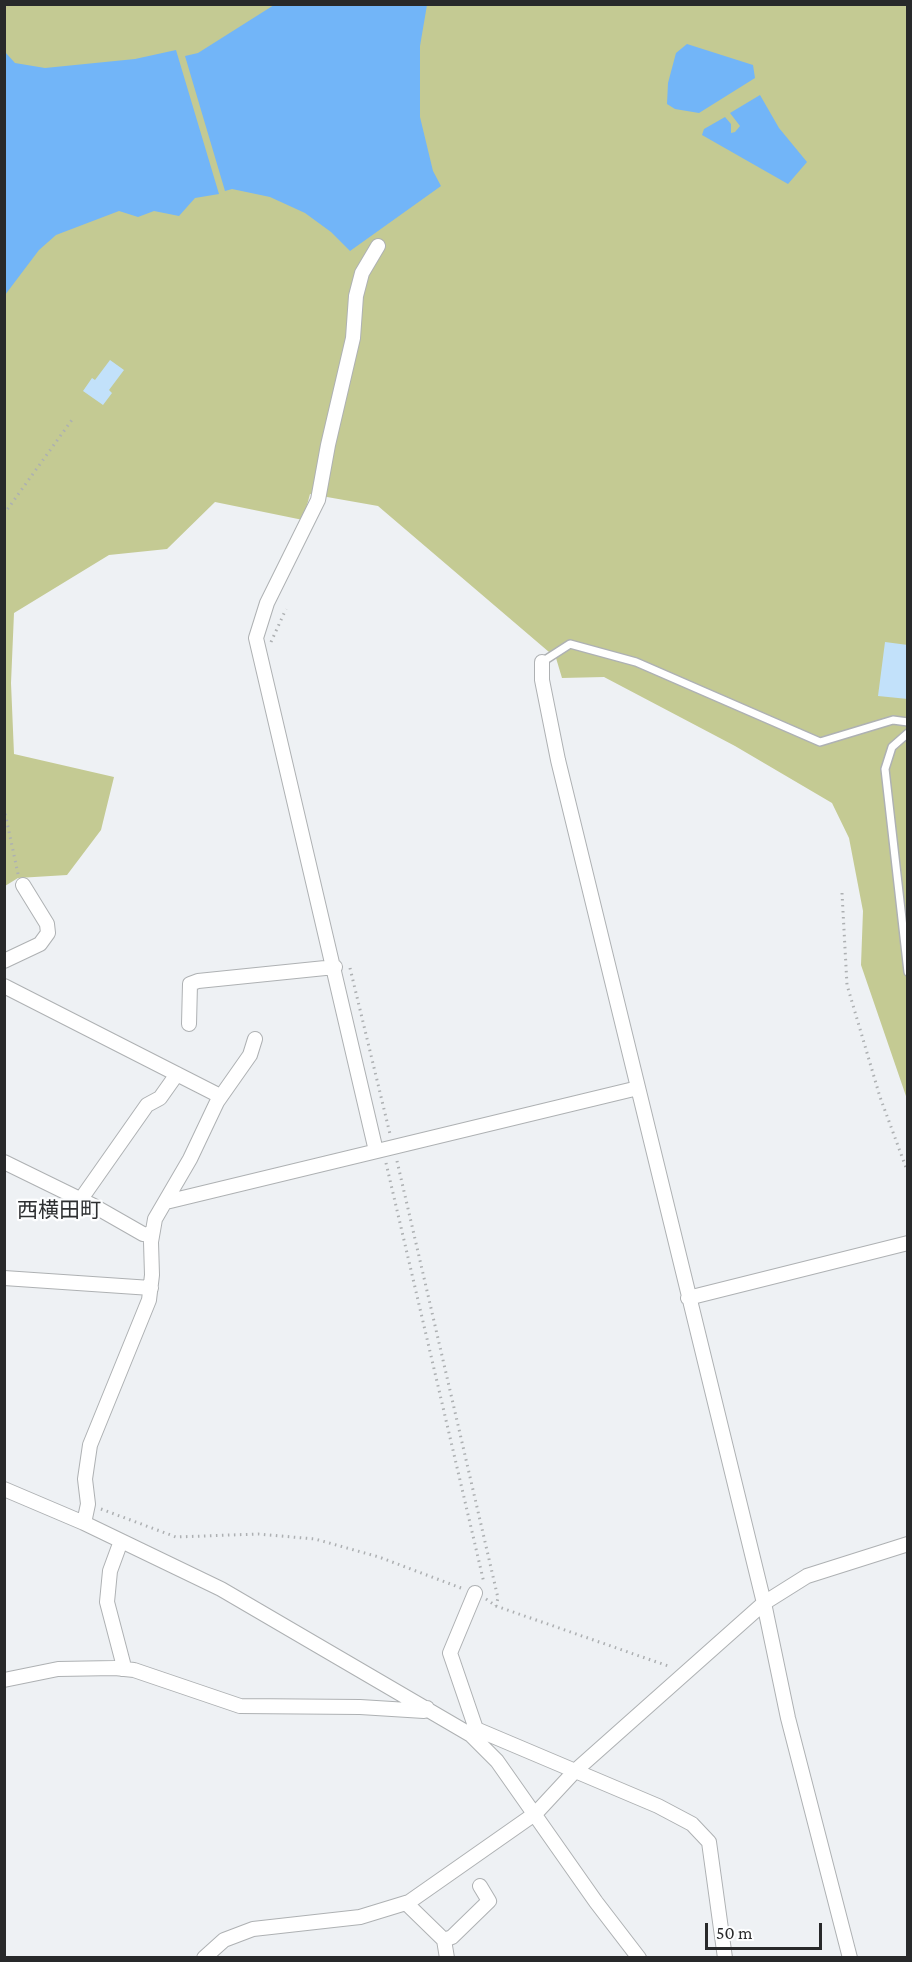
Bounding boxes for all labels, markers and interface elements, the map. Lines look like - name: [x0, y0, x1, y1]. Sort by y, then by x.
- district label: 西横田町: [17, 1198, 101, 1224]
- scale bar: [708, 1911, 825, 1949]
- text: 50 m: [716, 1923, 753, 1943]

